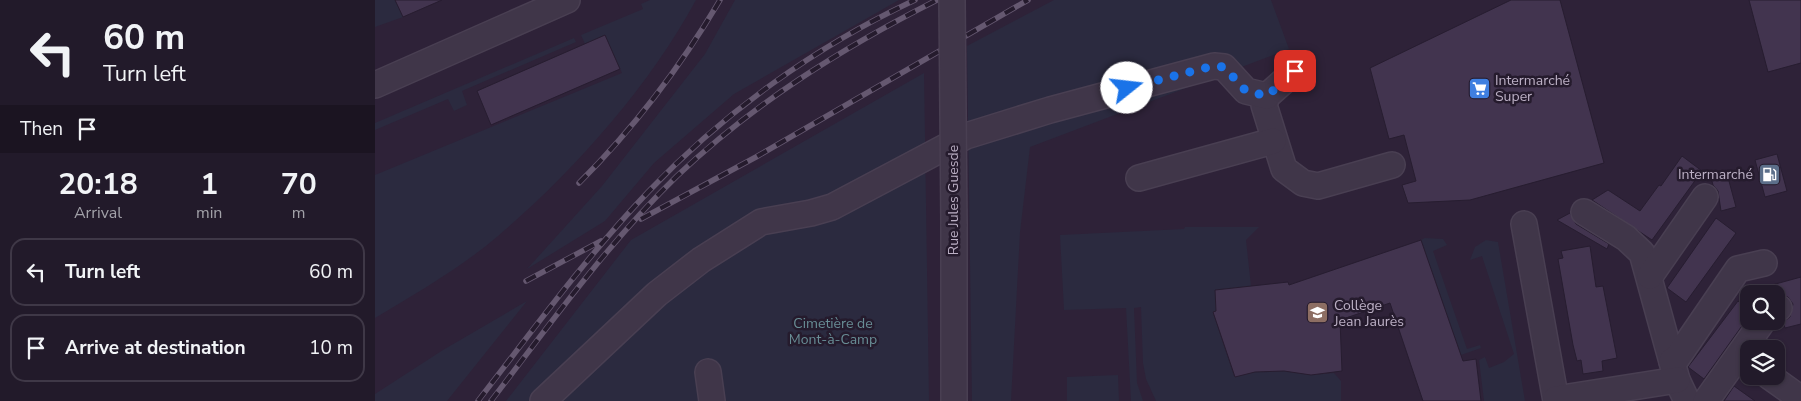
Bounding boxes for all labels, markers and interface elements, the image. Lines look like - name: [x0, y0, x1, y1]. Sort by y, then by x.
- text: 60 m: [103, 14, 185, 61]
- icon: left: [20, 20, 85, 85]
- pin: [1274, 50, 1316, 92]
- icon: arrive: [1281, 57, 1309, 85]
- text: Turn left: [103, 59, 186, 89]
- position arrow: [1100, 61, 1152, 113]
- place label: Intermarché Super: [1495, 71, 1570, 106]
- supermarket icon: Intermarché Super: [1467, 76, 1491, 100]
- icon: arrive: [73, 115, 101, 143]
- text: Then: [20, 116, 63, 142]
- street label: Rue Jules Guesde: [944, 145, 963, 255]
- fuel station icon: Intermarché: [1757, 162, 1781, 186]
- text: 20:18: [58, 164, 138, 205]
- text: 1: [200, 164, 218, 205]
- text: 70: [281, 164, 317, 205]
- place label: Intermarché: [1678, 165, 1753, 184]
- text: Arrival: [74, 202, 122, 224]
- text: min: [196, 202, 222, 224]
- text: m: [292, 202, 306, 224]
- icon: left: [22, 258, 50, 286]
- text: Turn left: [65, 259, 140, 285]
- text: 60 m: [309, 259, 353, 285]
- map controls: [1740, 285, 1785, 385]
- button: search: [1740, 285, 1785, 330]
- place label: Collège Jean Jaurès: [1333, 296, 1404, 331]
- school or university icon: Collège Jean Jaurès: [1306, 301, 1330, 325]
- park label: Cimetière de Mont-à-Camp: [789, 314, 877, 349]
- icon: arrive: [22, 334, 50, 362]
- text: Arrive at destination: [65, 335, 246, 361]
- text: 10 m: [309, 335, 353, 361]
- button: layers: [1740, 340, 1785, 385]

